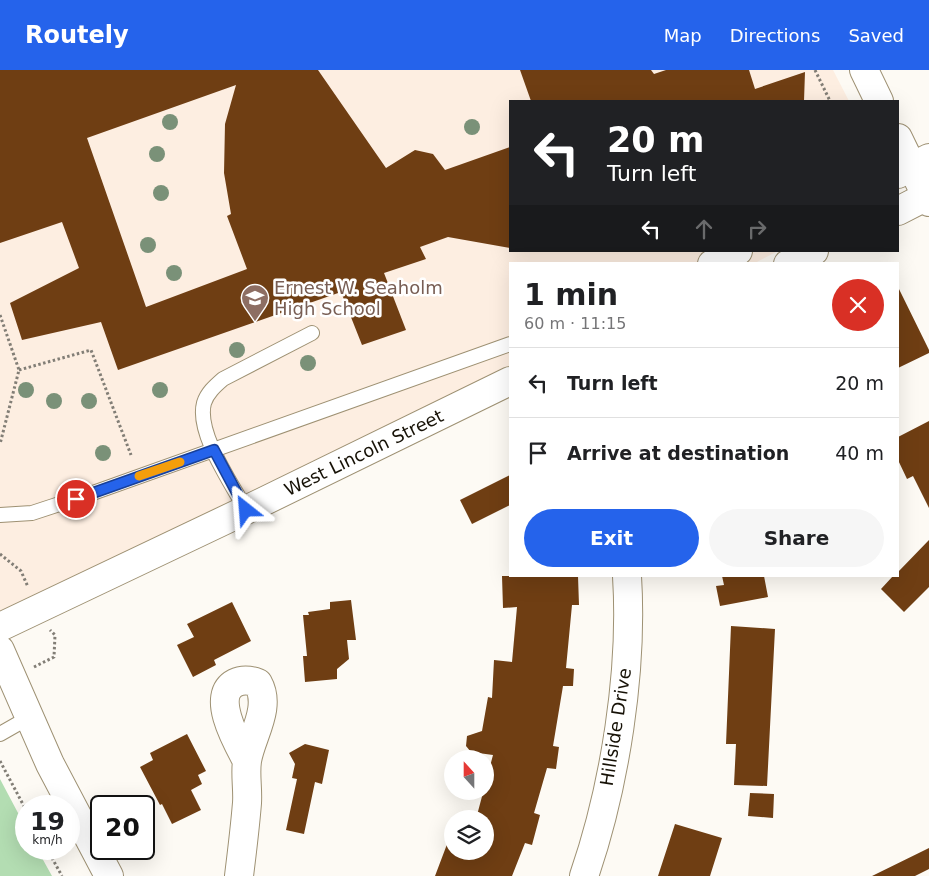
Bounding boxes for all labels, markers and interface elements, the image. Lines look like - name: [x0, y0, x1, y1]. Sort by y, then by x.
- text: Routely: [25, 21, 129, 49]
- text: Map: [664, 25, 702, 46]
- text: Directions: [730, 25, 820, 46]
- text: Saved: [848, 25, 904, 46]
- icon: left: [524, 120, 589, 185]
- text: 20 m: [607, 120, 704, 160]
- text: Turn left: [607, 161, 696, 186]
- icon: left: [637, 215, 665, 243]
- icon: ahead: [690, 215, 718, 243]
- icon: right: [743, 215, 771, 243]
- place label: Ernest W. Seaholm High School: [274, 277, 443, 319]
- text: 1 min: [524, 277, 618, 312]
- button: close: [832, 279, 884, 331]
- school or university icon: Ernest W. Seaholm High School: [240, 283, 270, 322]
- text: 60 m · 11:15: [524, 314, 626, 333]
- icon: left: [524, 369, 552, 397]
- text: Turn left: [567, 372, 658, 394]
- text: 20 m: [835, 372, 884, 394]
- street label: West Lincoln Street: [281, 405, 447, 500]
- icon: arrive: [524, 439, 552, 467]
- text: Arrive at destination: [567, 442, 789, 464]
- text: 40 m: [835, 442, 884, 464]
- pin: [55, 478, 97, 520]
- position arrow: [219, 483, 271, 535]
- icon: arrive: [62, 485, 90, 513]
- button: Exit: [524, 509, 699, 567]
- button: Share: [709, 509, 884, 567]
- street label: Hillside Drive: [596, 666, 635, 787]
- north arrow: [444, 750, 494, 800]
- map controls: [444, 750, 494, 860]
- speed limit sign: 20: [90, 795, 155, 860]
- text: 19: [30, 807, 65, 836]
- button: layers: [444, 810, 494, 860]
- text: km/h: [32, 833, 63, 847]

